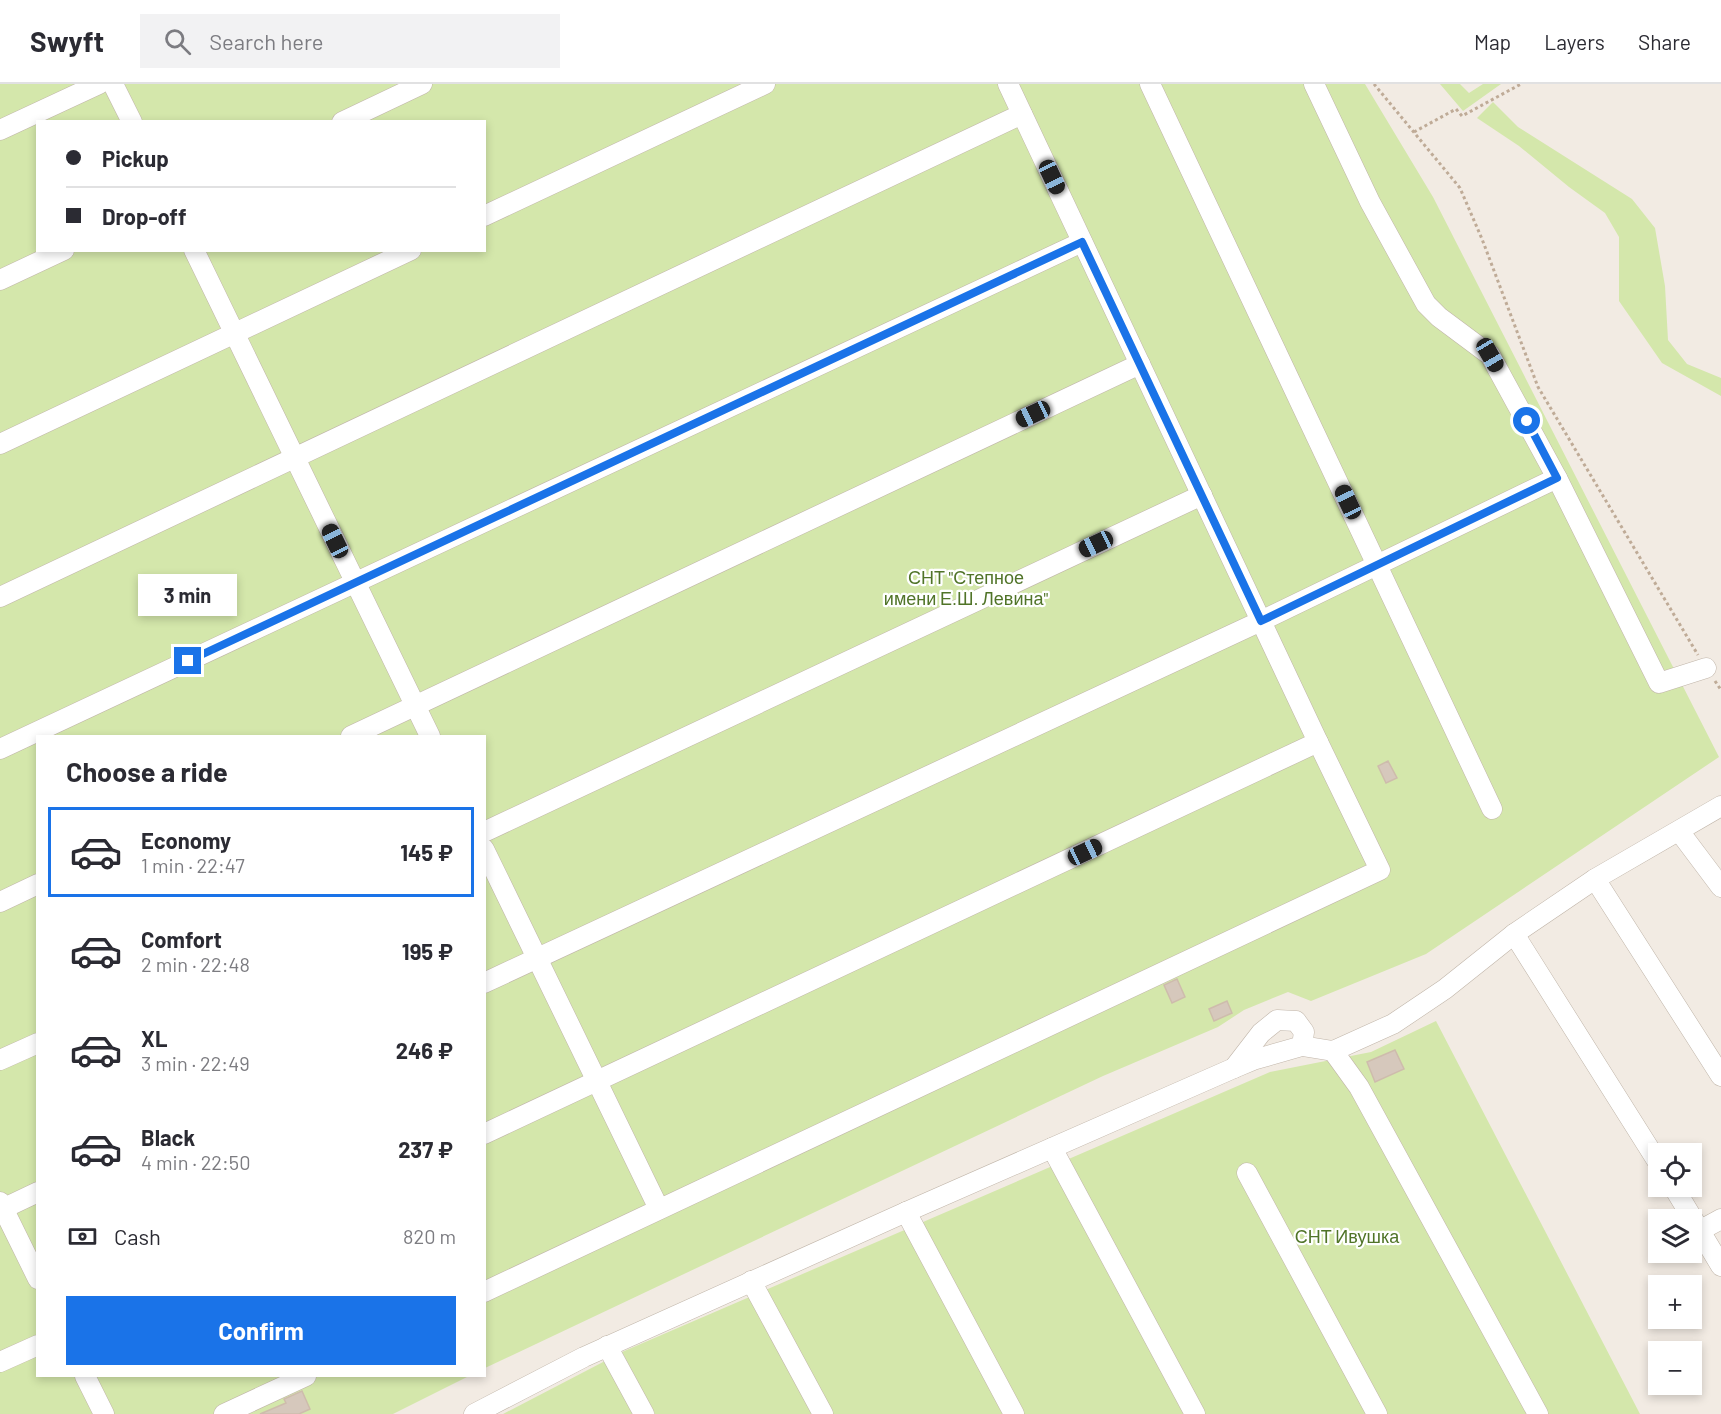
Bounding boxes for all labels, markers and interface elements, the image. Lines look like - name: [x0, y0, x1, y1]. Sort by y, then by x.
- search box: [140, 14, 560, 68]
- text: Swyft: [30, 24, 104, 58]
- icon: search: [161, 25, 194, 58]
- text: Search here: [209, 28, 324, 54]
- text: Map: [1474, 29, 1511, 54]
- text: Layers: [1544, 29, 1605, 54]
- text: Share: [1638, 29, 1691, 54]
- text: Pickup: [102, 145, 169, 171]
- car: [1036, 157, 1068, 197]
- text: Drop-off: [102, 203, 186, 229]
- car: [1473, 335, 1507, 375]
- car: [1013, 398, 1053, 430]
- route start: [1513, 407, 1540, 434]
- car: [1332, 482, 1364, 522]
- car: [319, 521, 351, 561]
- car: [1076, 528, 1116, 560]
- park label: СНТ "Степное имени Е.Ш. Левина": [884, 566, 1048, 609]
- callout: 3 min: [138, 574, 237, 616]
- text: 3 min: [164, 583, 211, 607]
- route end: [174, 647, 201, 674]
- text: Choose a ride: [66, 755, 228, 787]
- icon: car: [69, 825, 123, 879]
- text: Economy: [141, 827, 231, 853]
- car: [1065, 836, 1105, 868]
- text: 145 ₽: [400, 839, 453, 865]
- text: 1 min · 22:47: [141, 853, 245, 877]
- icon: car: [69, 924, 123, 978]
- text: Comfort: [141, 926, 222, 952]
- text: 195 ₽: [402, 938, 453, 964]
- text: 2 min · 22:48: [141, 952, 250, 976]
- icon: car: [69, 1023, 123, 1077]
- text: XL: [141, 1025, 167, 1051]
- text: 246 ₽: [396, 1037, 453, 1063]
- text: 3 min · 22:49: [141, 1051, 250, 1075]
- icon: car: [69, 1122, 123, 1176]
- text: Black: [141, 1124, 195, 1150]
- text: 237 ₽: [398, 1136, 453, 1162]
- map controls: [1648, 1143, 1702, 1395]
- button: locate: [1648, 1143, 1702, 1197]
- text: 4 min · 22:50: [141, 1150, 250, 1174]
- button: layers: [1648, 1209, 1702, 1263]
- icon: cash: [66, 1220, 99, 1253]
- text: Cash: [114, 1223, 161, 1249]
- text: 820 m: [403, 1224, 456, 1248]
- park label: СНТ Ивушка: [1295, 1225, 1400, 1247]
- button: +: [1648, 1275, 1702, 1329]
- button: Confirm: [66, 1296, 456, 1365]
- button: −: [1648, 1341, 1702, 1395]

